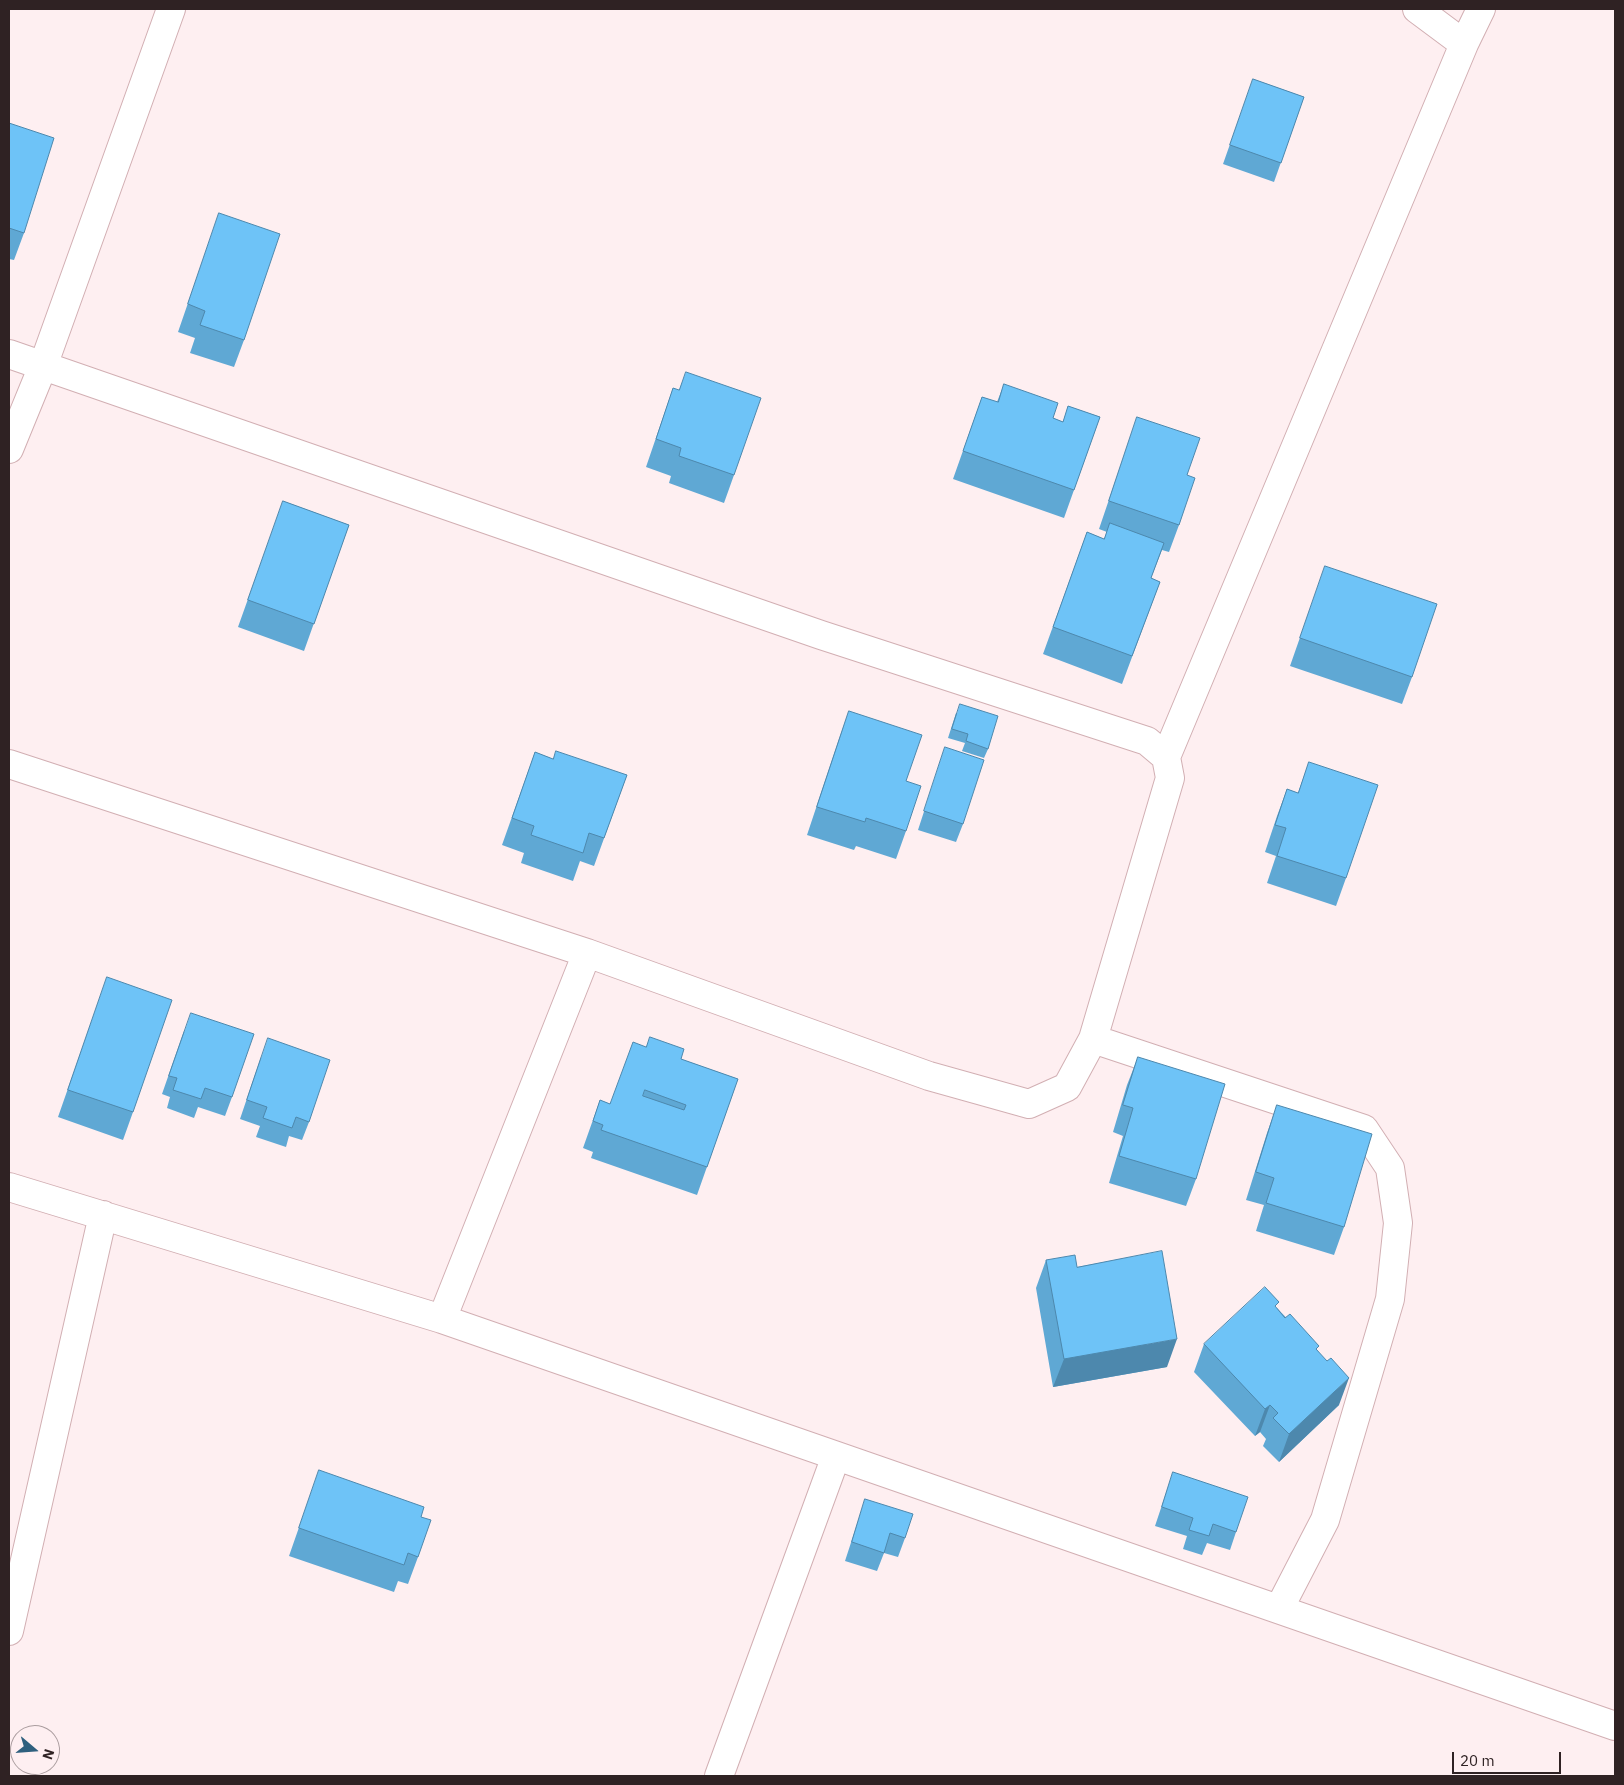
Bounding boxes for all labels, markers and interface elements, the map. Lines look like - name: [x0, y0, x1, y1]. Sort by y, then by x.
- north arrow: [10, 1725, 60, 1775]
- scale bar: [1454, 1742, 1563, 1774]
- text: N: [38, 1747, 58, 1762]
- text: 20 m: [1460, 1751, 1495, 1770]

